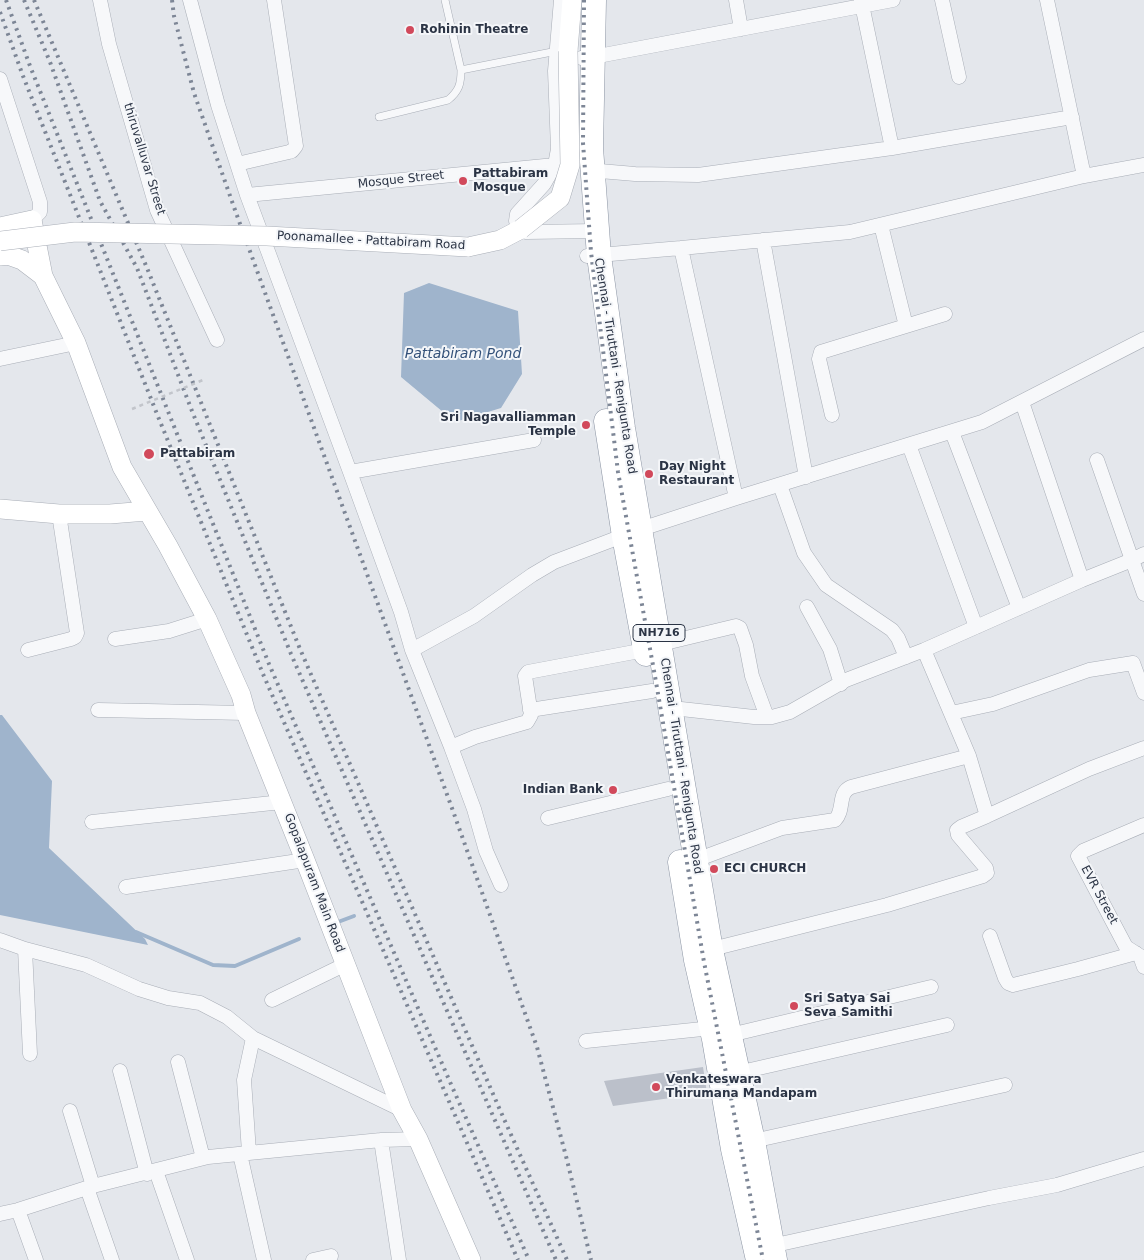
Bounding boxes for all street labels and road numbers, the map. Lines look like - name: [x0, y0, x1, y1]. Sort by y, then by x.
- street label: thiruvalluvar Street: [120, 101, 168, 217]
- street label: Mosque Street: [357, 168, 445, 192]
- street label: Poonamallee - Pattabiram Road: [276, 229, 466, 253]
- street label: Chennai - Tiruttani - Renigunta Road: [591, 257, 639, 475]
- road number: NH716: [633, 624, 685, 641]
- street label: Chennai - Tiruttani - Renigunta Road: [657, 657, 705, 875]
- street label: Gopalapuram Main Road: [281, 811, 347, 955]
- street label: EVR Street: [1078, 863, 1120, 927]

